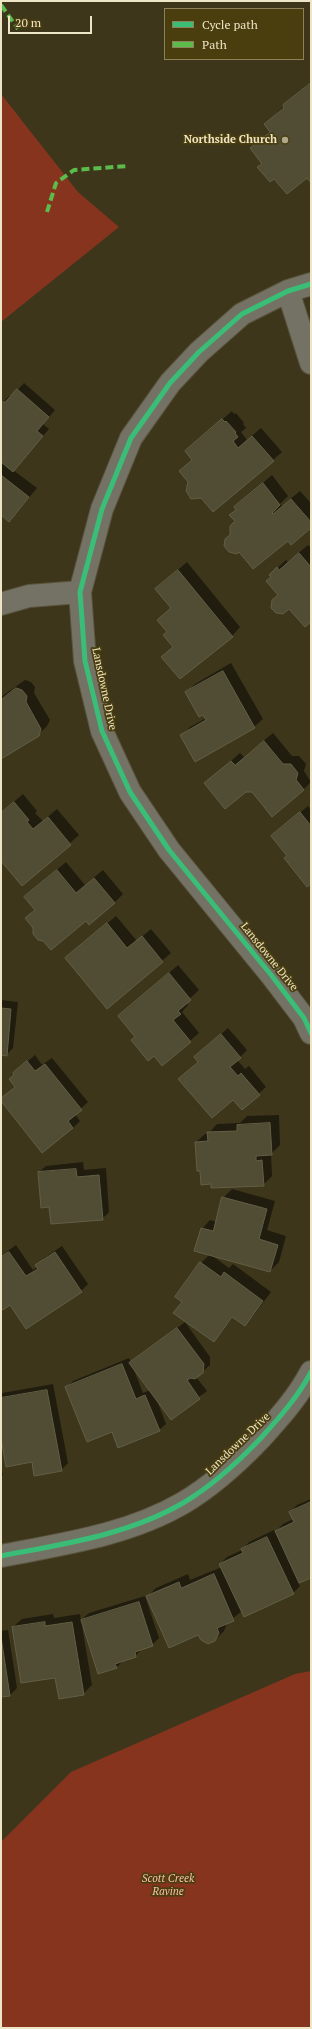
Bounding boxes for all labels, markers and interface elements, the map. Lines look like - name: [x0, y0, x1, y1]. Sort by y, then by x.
- scale bar: [10, 8, 94, 34]
- legend: [164, 8, 304, 60]
- text: 20 m: [15, 15, 41, 30]
- text: Cycle path: [202, 17, 258, 32]
- text: Path: [202, 37, 227, 52]
- place label: Northside Church: [184, 133, 277, 147]
- marker: Northside Church: [280, 135, 290, 145]
- street label: Lansdowne Drive: [89, 647, 119, 731]
- street label: Lansdowne Drive: [237, 920, 301, 994]
- street label: Lansdowne Drive: [203, 1410, 273, 1478]
- park label: Scott Creek Ravine: [142, 1872, 194, 1898]

